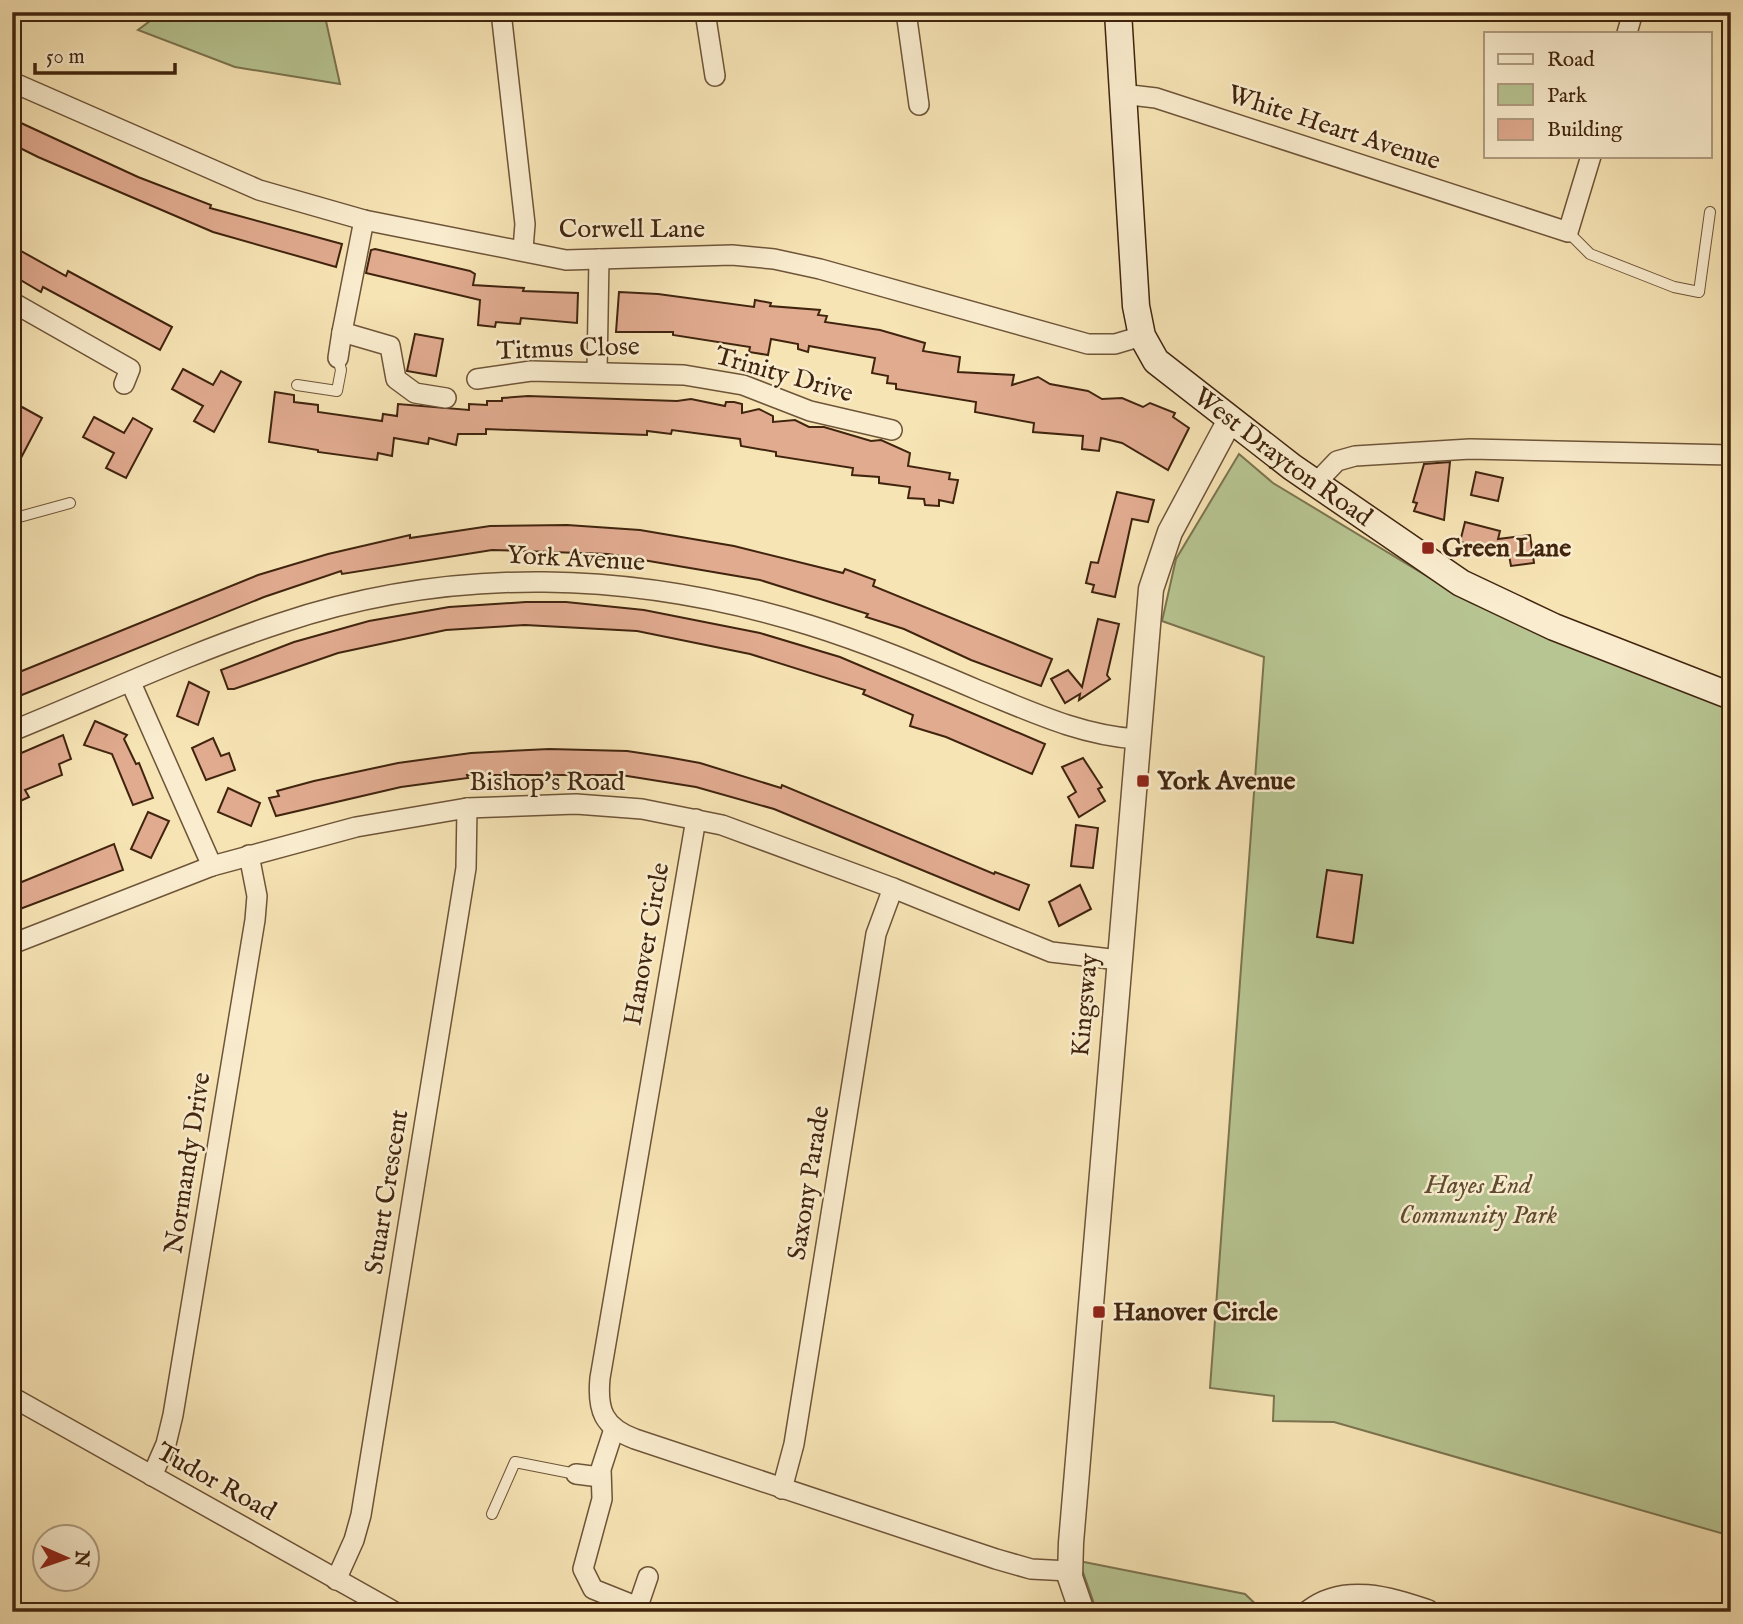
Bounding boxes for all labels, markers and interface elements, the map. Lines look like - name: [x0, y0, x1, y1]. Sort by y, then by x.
- scale bar: [35, 32, 175, 76]
- legend: [1484, 32, 1712, 158]
- text: 50 m: [46, 44, 85, 71]
- text: Road: [1547, 47, 1595, 74]
- street label: White Heart Avenue: [1223, 78, 1445, 178]
- text: Park: [1547, 83, 1588, 110]
- text: Building: [1547, 117, 1623, 144]
- street label: Corwell Lane: [559, 213, 705, 246]
- street label: Titmus Close: [496, 330, 640, 368]
- street label: Trinity Drive: [711, 340, 857, 410]
- street label: West Drayton Road: [1187, 380, 1379, 534]
- place label: Green Lane: [1442, 532, 1571, 565]
- street label: York Avenue: [506, 539, 646, 579]
- marker: Green Lane: [1420, 540, 1436, 556]
- place label: York Avenue: [1157, 765, 1296, 798]
- street label: Bishop's Road: [469, 766, 625, 799]
- marker: York Avenue: [1135, 773, 1151, 789]
- street label: Hanover Circle: [616, 860, 678, 1028]
- street label: Kingsway: [1064, 952, 1106, 1058]
- street label: Normandy Drive: [157, 1070, 219, 1256]
- street label: Saxony Parade: [781, 1103, 837, 1262]
- street label: Stuart Crescent: [358, 1107, 416, 1277]
- park label: Hayes End Community Park: [1399, 1169, 1558, 1232]
- place label: Hanover Circle: [1113, 1296, 1278, 1329]
- marker: Hanover Circle: [1091, 1304, 1107, 1320]
- street label: Tudor Road: [150, 1436, 282, 1528]
- north arrow: [32, 1522, 102, 1592]
- text: N: [69, 1549, 93, 1568]

